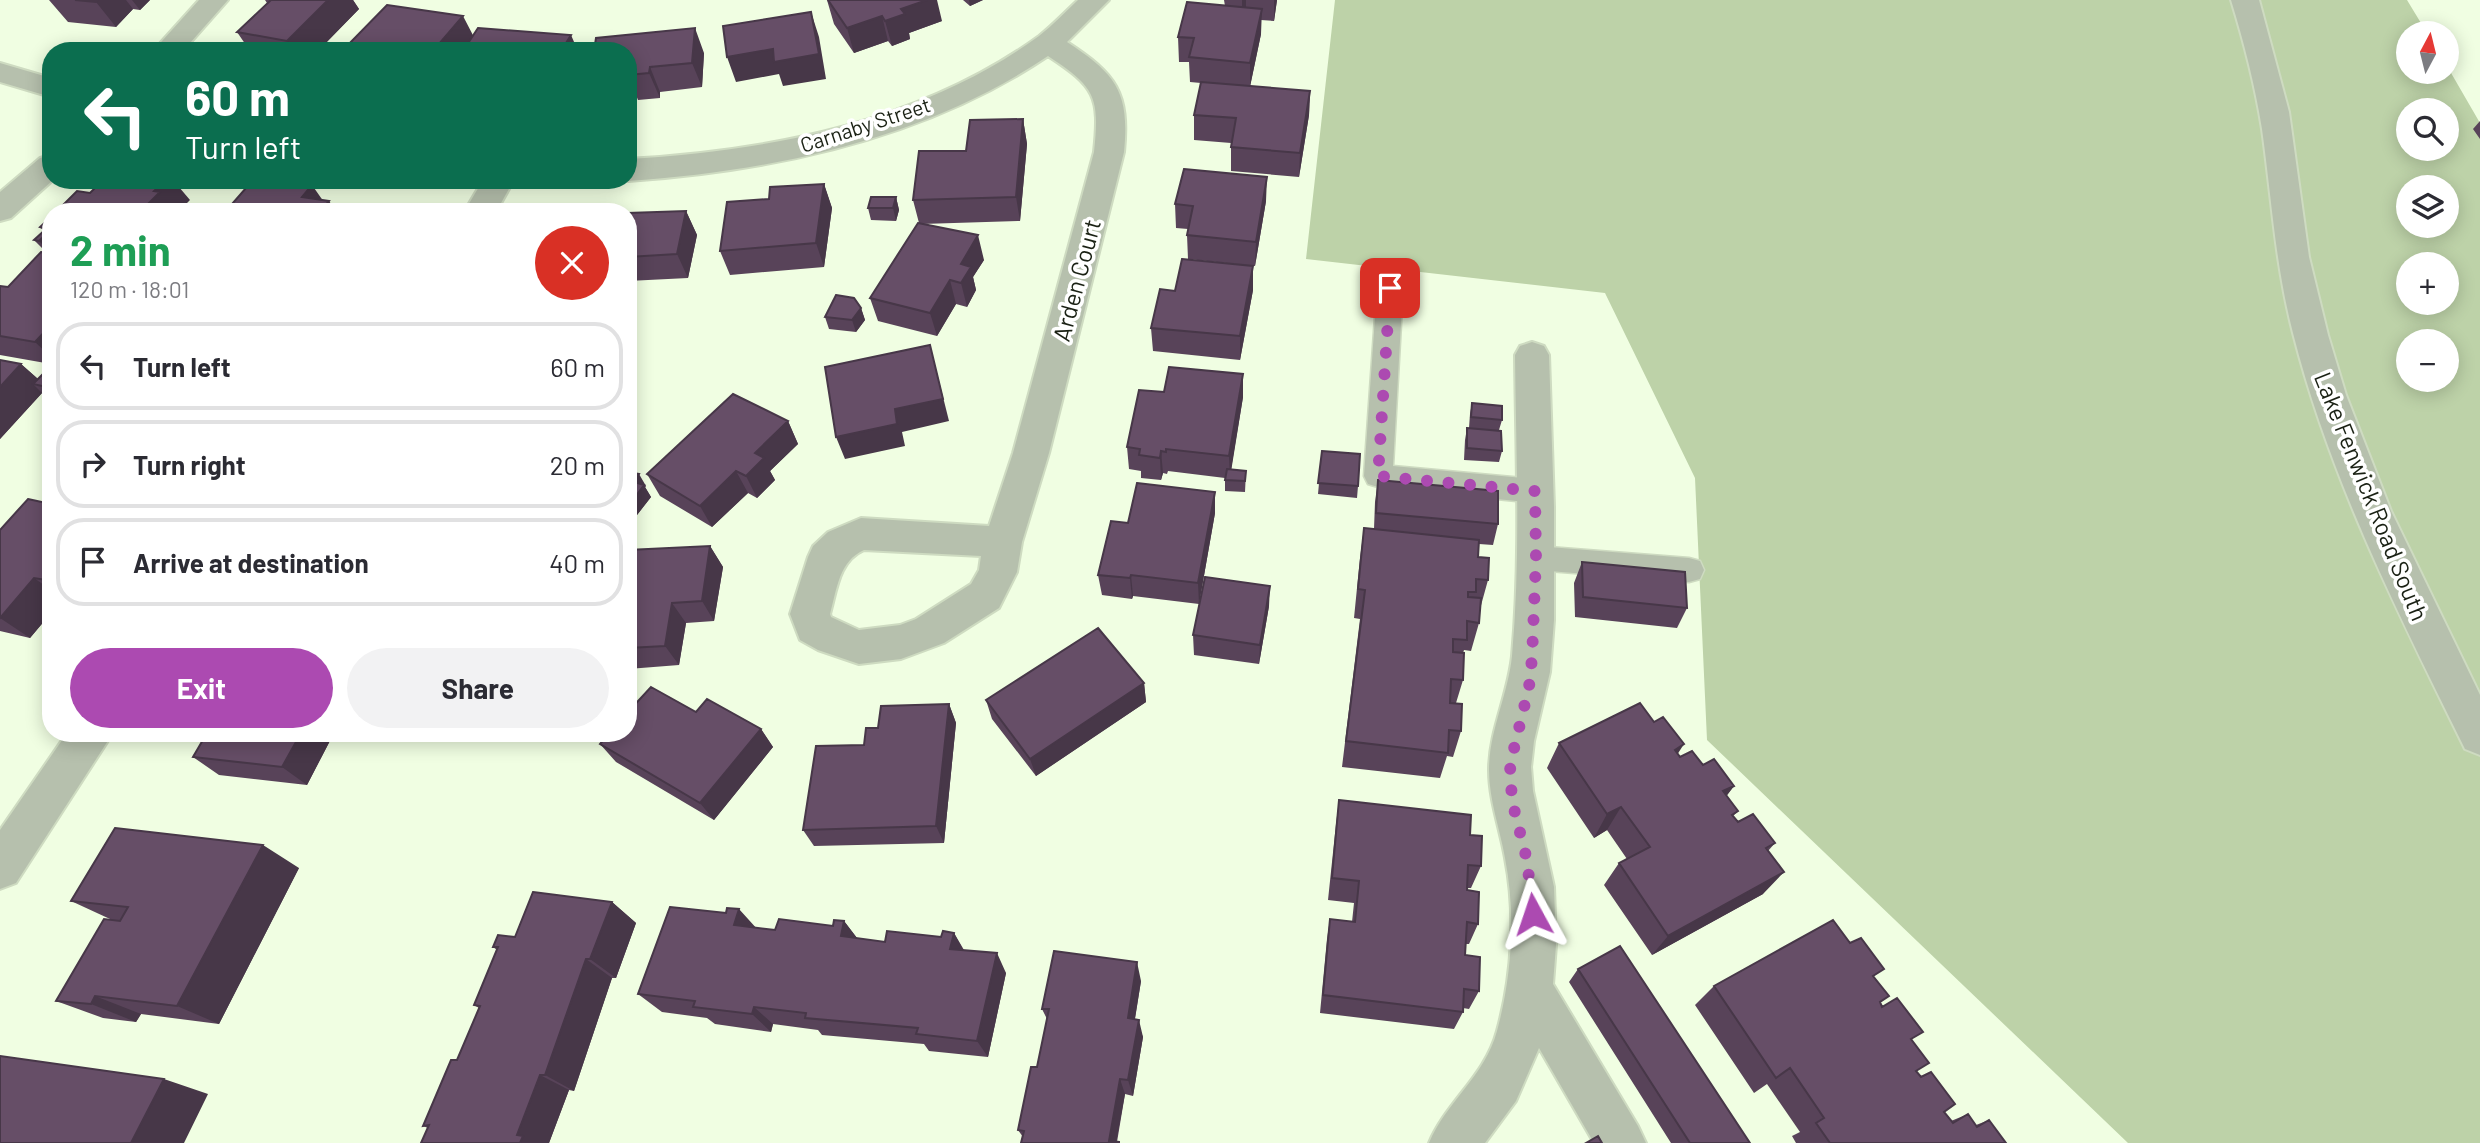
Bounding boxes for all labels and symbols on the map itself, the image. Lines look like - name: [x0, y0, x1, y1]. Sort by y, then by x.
- north arrow: [2396, 21, 2459, 84]
- street label: Carnaby Street: [797, 91, 933, 157]
- street label: Arden Court: [1046, 216, 1106, 344]
- pin: [1360, 258, 1420, 318]
- street label: Lake Fenwick Road South: [2309, 367, 2435, 625]
- position arrow: [1496, 877, 1570, 951]

